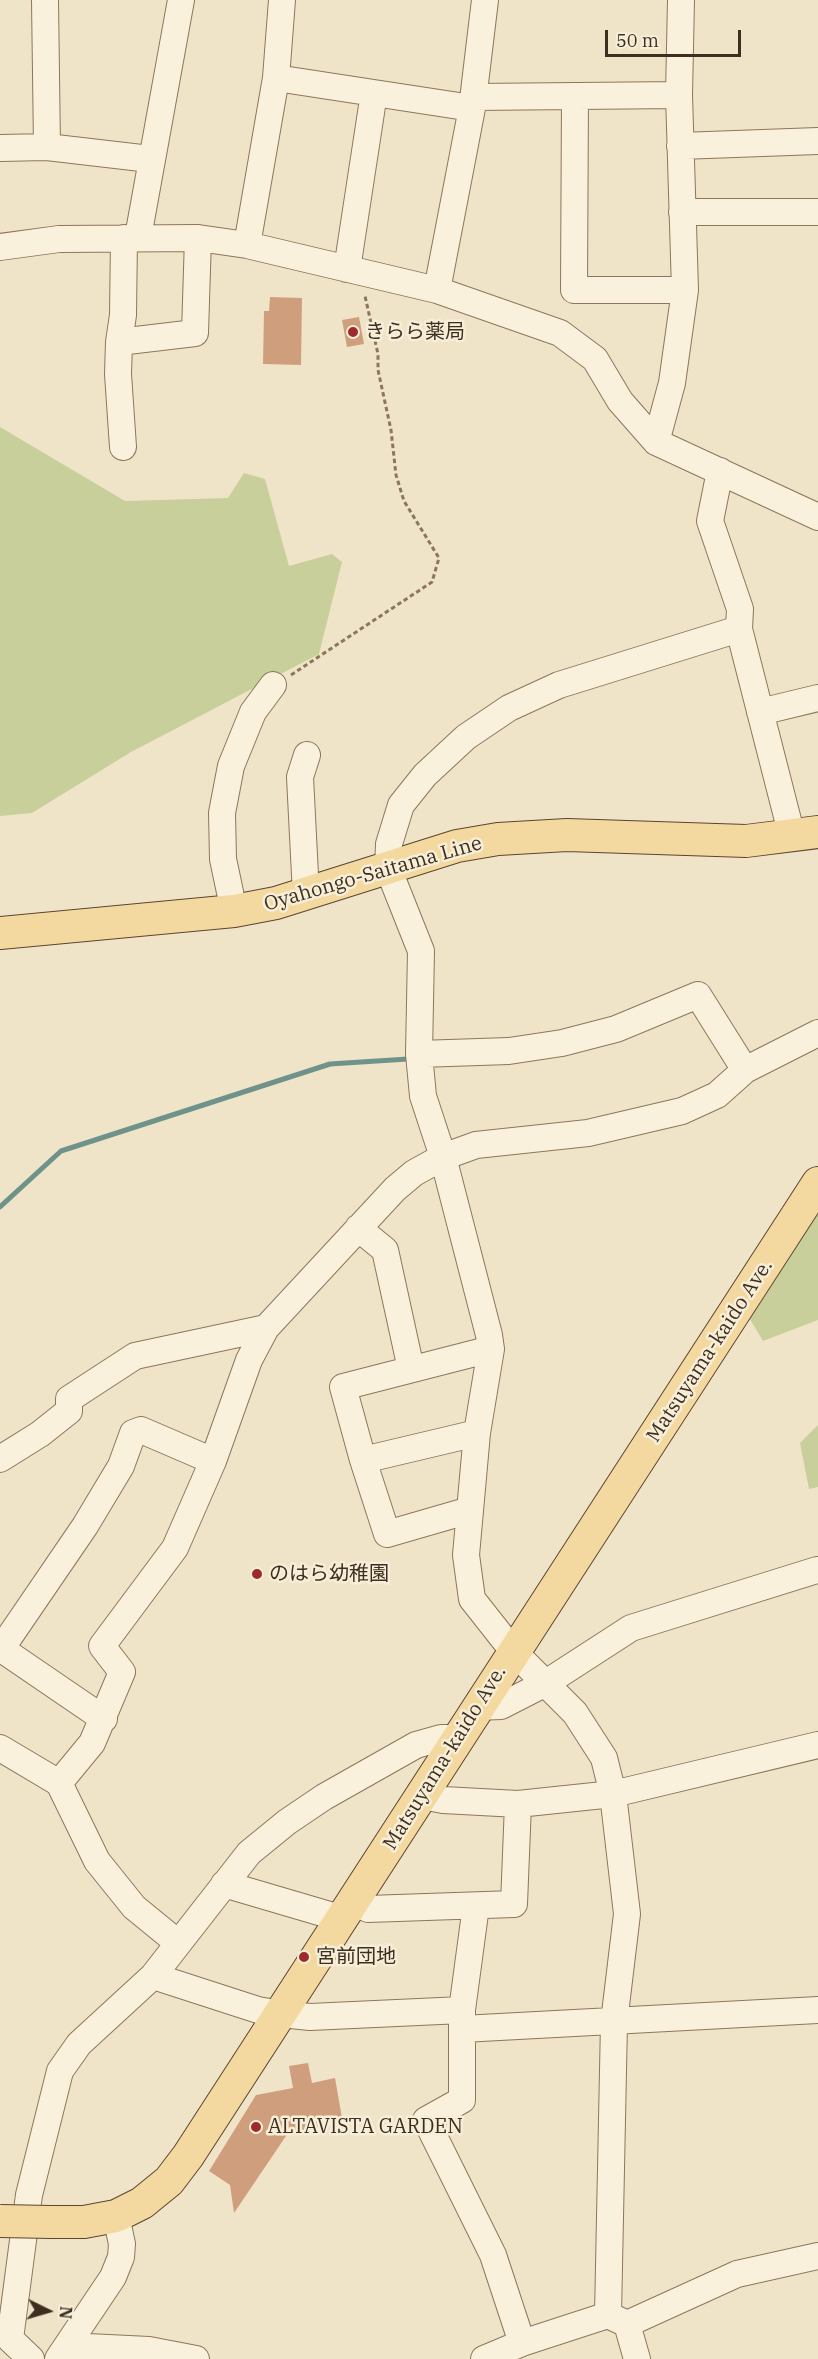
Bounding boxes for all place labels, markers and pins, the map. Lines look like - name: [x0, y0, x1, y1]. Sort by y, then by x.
- place label: きらら薬局: [365, 320, 465, 344]
- marker: きらら薬局: [346, 325, 360, 339]
- place label: のはら幼稚園: [269, 1562, 389, 1586]
- marker: のはら幼稚園: [250, 1567, 264, 1581]
- place label: 宮前団地: [316, 1945, 396, 1969]
- marker: 宮前団地: [297, 1950, 311, 1964]
- place label: ALTAVISTA GARDEN: [268, 2115, 463, 2139]
- marker: ALTAVISTA GARDEN: [249, 2120, 263, 2134]

